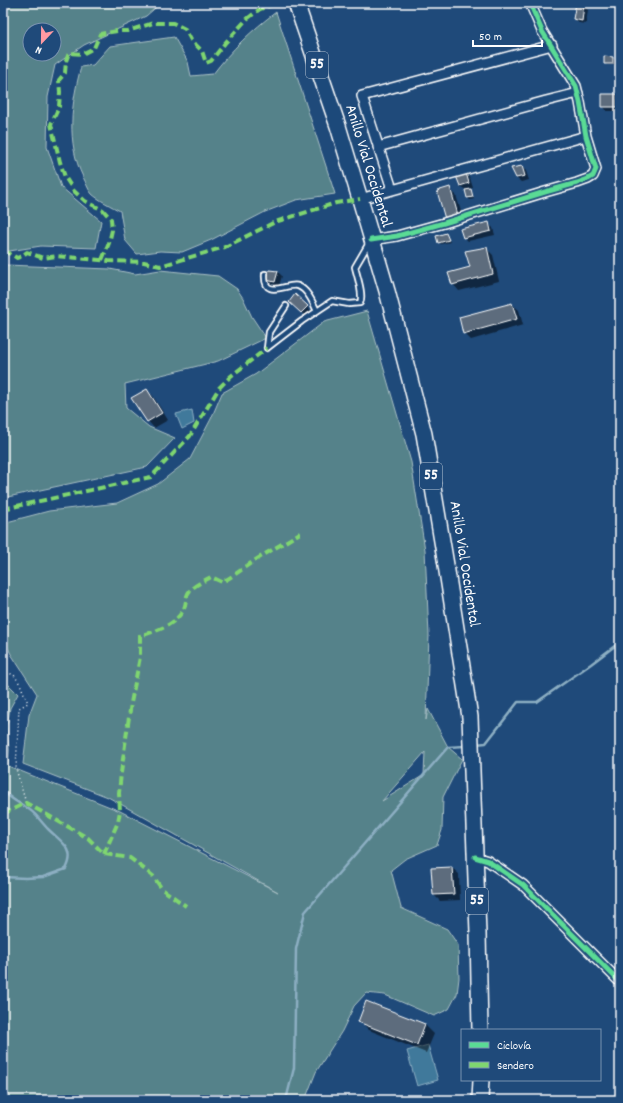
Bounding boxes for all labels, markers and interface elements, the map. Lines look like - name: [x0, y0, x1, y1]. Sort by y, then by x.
- north arrow: [22, 22, 62, 62]
- scale bar: [473, 22, 542, 48]
- text: 50 m: [479, 29, 502, 46]
- text: N: [33, 41, 45, 58]
- road number: 55: [306, 52, 328, 78]
- street label: Anillo Vial Occidental: [338, 102, 398, 230]
- road number: 55: [420, 463, 442, 489]
- street label: Anillo Vial Occidental: [443, 499, 485, 629]
- road number: 55: [466, 888, 488, 914]
- legend: [461, 1029, 601, 1081]
- text: Ciclovía: [497, 1038, 531, 1055]
- text: Sendero: [497, 1058, 534, 1075]

